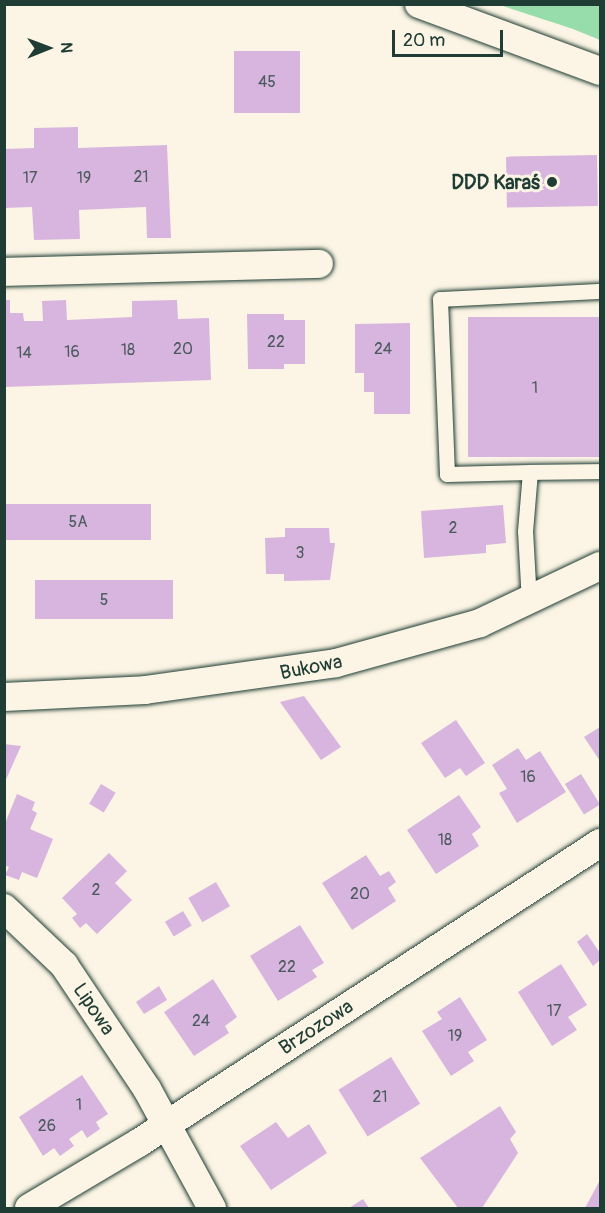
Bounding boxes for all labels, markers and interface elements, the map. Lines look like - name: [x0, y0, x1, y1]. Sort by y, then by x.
- north arrow: [18, 18, 78, 78]
- scale bar: [395, 18, 506, 56]
- text: 20 m: [403, 29, 445, 52]
- text: N: [56, 42, 76, 53]
- house number: 45: [258, 72, 276, 92]
- house number: 21: [133, 167, 149, 187]
- house number: 17: [23, 168, 37, 188]
- house number: 19: [77, 168, 91, 188]
- place label: DDD Karaś: [451, 170, 540, 194]
- marker: DDD Karaś: [545, 175, 559, 189]
- house number: 22: [267, 332, 285, 352]
- house number: 20: [173, 339, 193, 359]
- house number: 24: [374, 339, 392, 359]
- house number: 18: [121, 340, 135, 360]
- house number: 16: [64, 342, 80, 362]
- house number: 14: [16, 343, 32, 363]
- house number: 1: [532, 378, 538, 398]
- house number: 5A: [68, 512, 88, 532]
- house number: 2: [449, 518, 457, 538]
- house number: 3: [296, 543, 304, 563]
- house number: 5: [100, 590, 108, 610]
- street label: Bukowa: [278, 649, 344, 685]
- house number: 16: [520, 767, 536, 787]
- house number: 18: [438, 830, 452, 850]
- house number: 2: [92, 880, 100, 900]
- house number: 20: [350, 884, 370, 904]
- house number: 22: [278, 957, 296, 977]
- street label: Lipowa: [68, 978, 120, 1040]
- street label: Brzozowa: [275, 994, 357, 1060]
- house number: 17: [547, 1001, 561, 1021]
- house number: 24: [192, 1011, 210, 1031]
- house number: 19: [448, 1026, 462, 1046]
- house number: 21: [372, 1087, 388, 1107]
- house number: 1: [76, 1095, 82, 1115]
- house number: 26: [38, 1116, 56, 1136]

